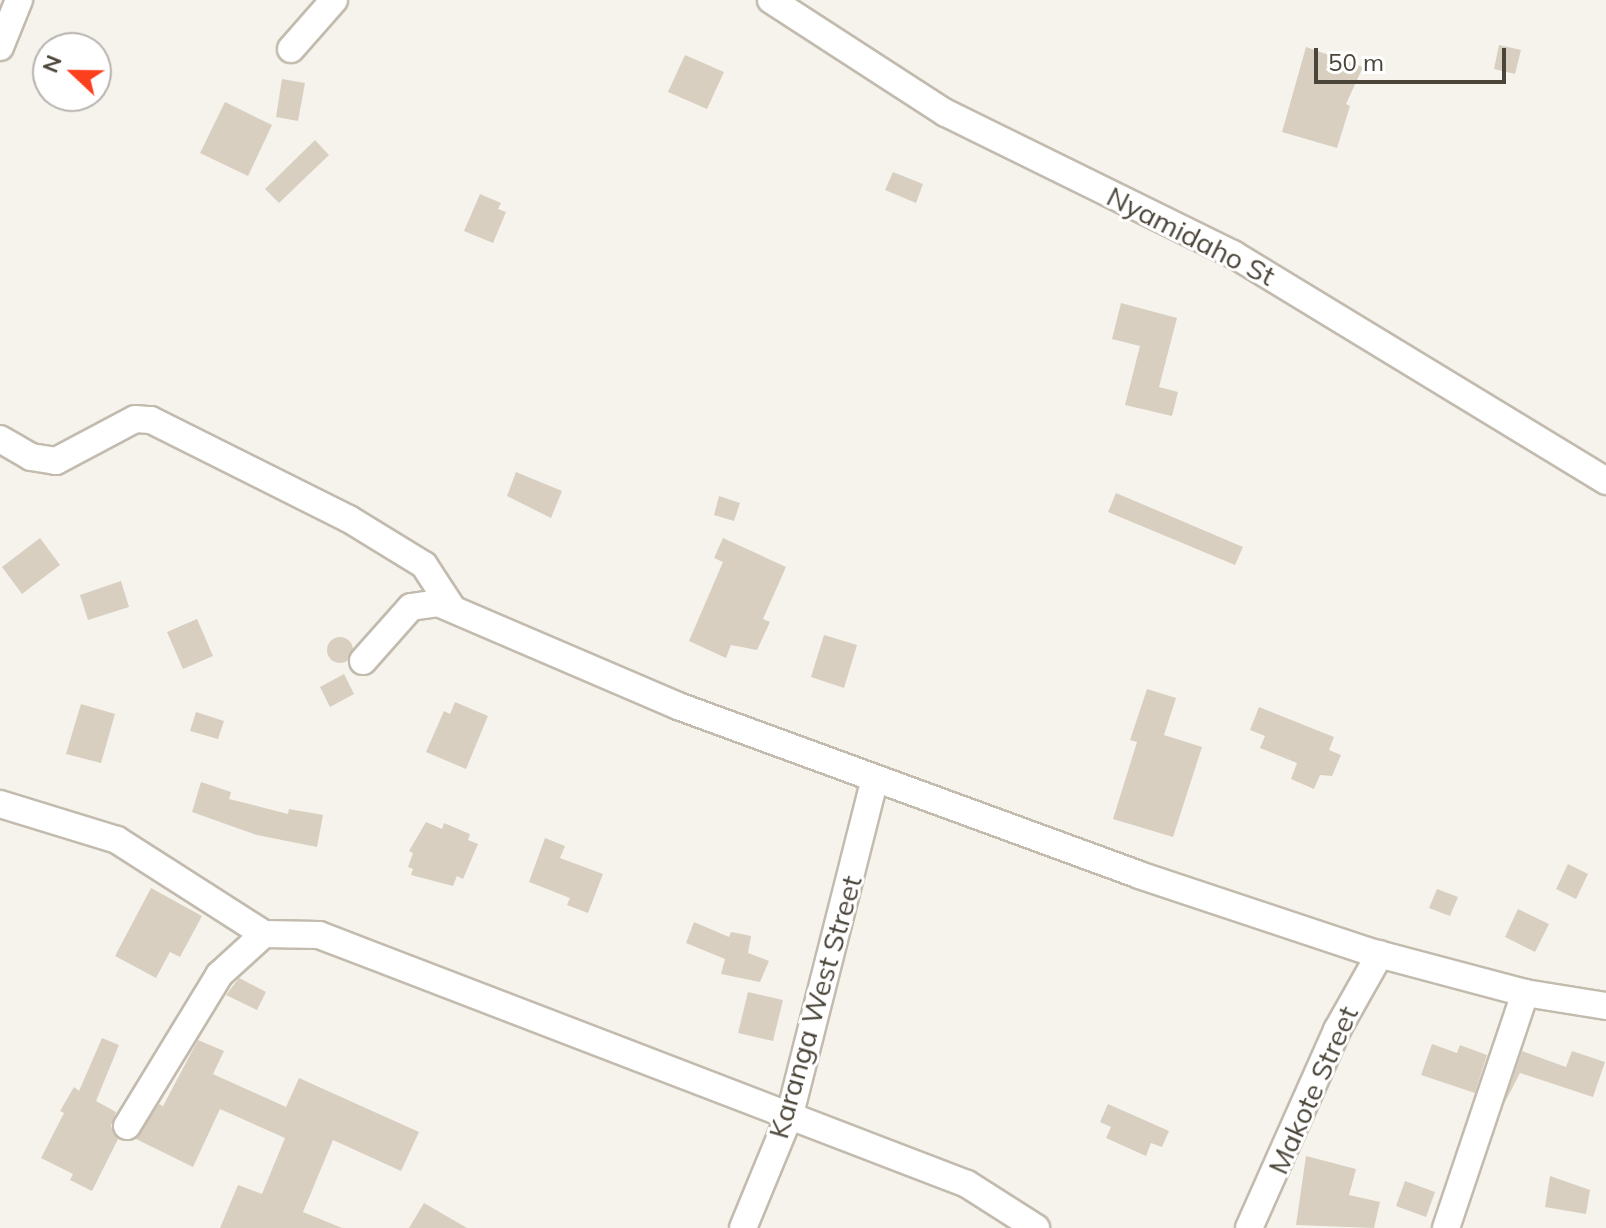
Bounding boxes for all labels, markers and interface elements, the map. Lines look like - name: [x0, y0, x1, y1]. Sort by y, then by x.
- north arrow: [32, 32, 112, 112]
- scale bar: [1318, 32, 1510, 82]
- text: 50 m: [1328, 47, 1384, 77]
- text: N: [36, 51, 68, 77]
- street label: Nyamidaho St: [1101, 179, 1281, 293]
- street label: Karanga West Street: [761, 872, 869, 1142]
- street label: Makote Street: [1261, 1001, 1365, 1179]

